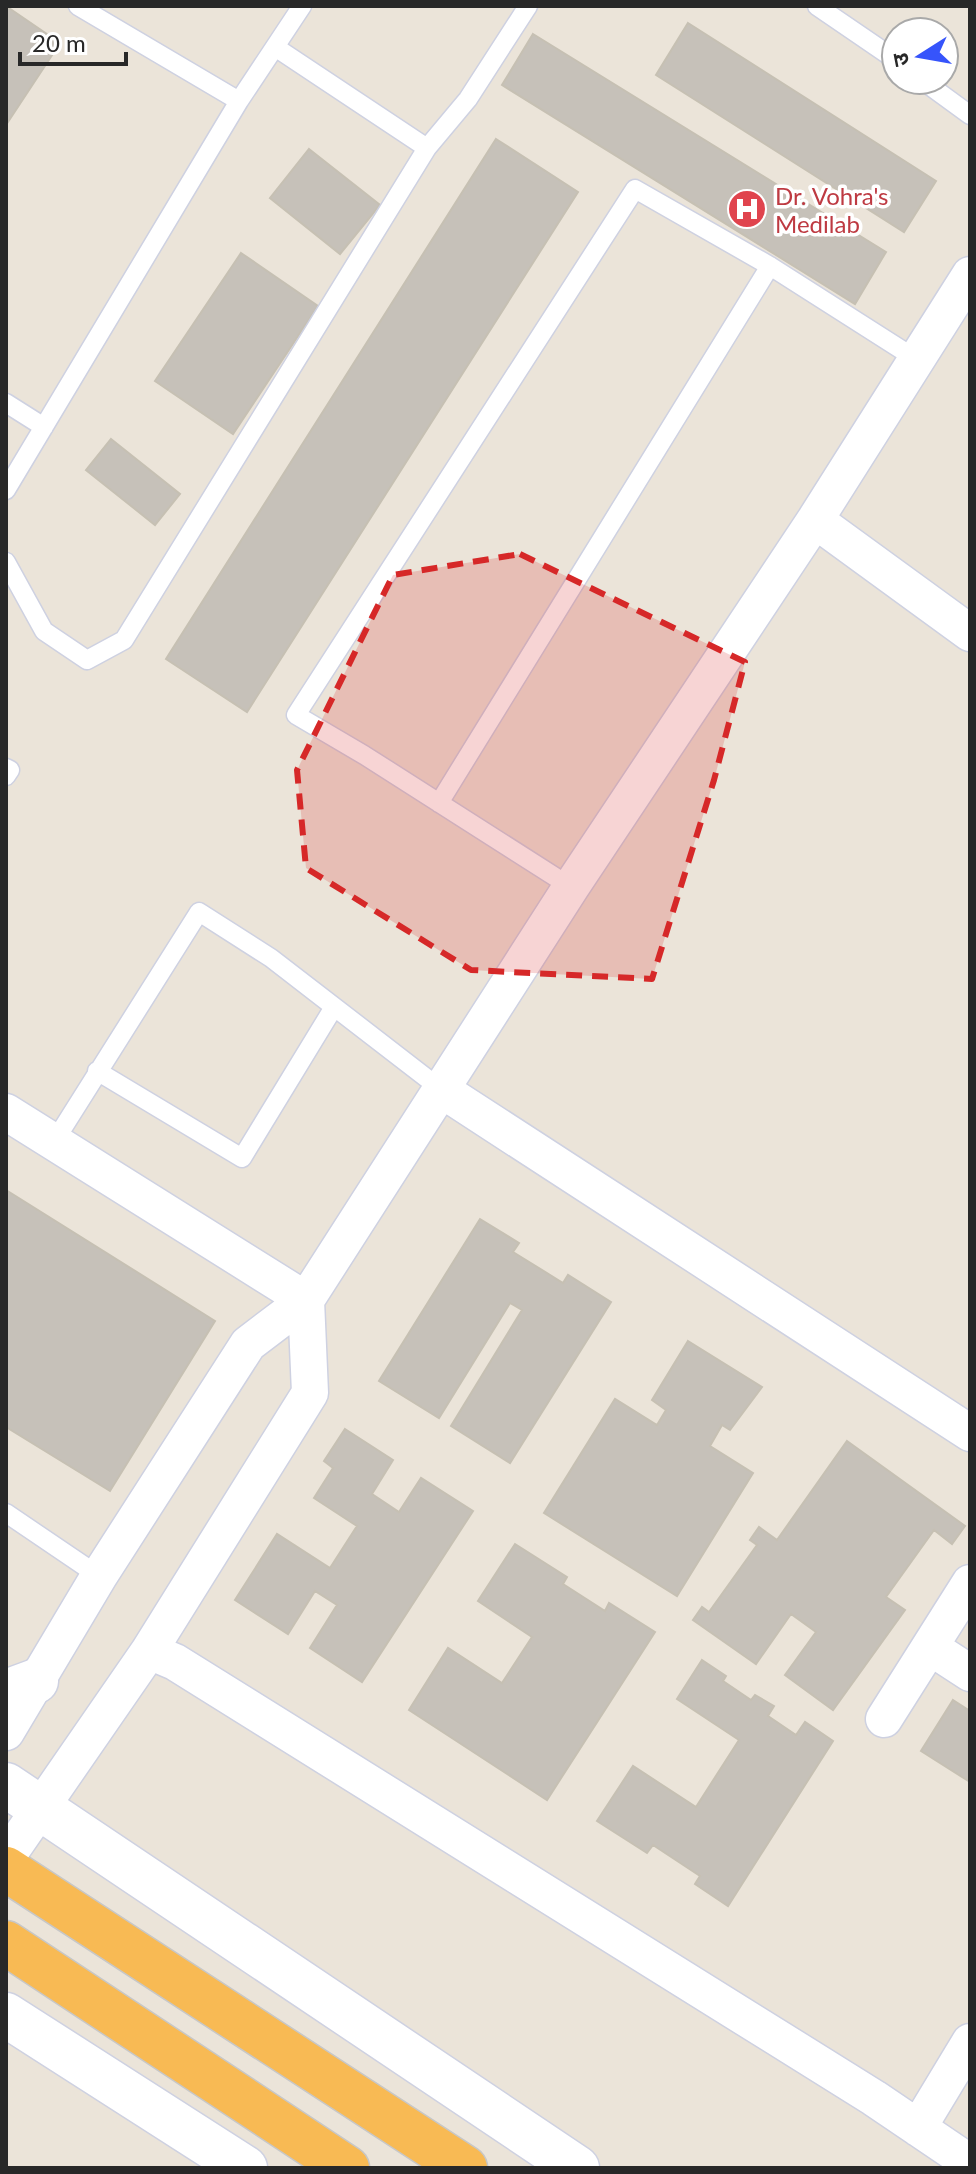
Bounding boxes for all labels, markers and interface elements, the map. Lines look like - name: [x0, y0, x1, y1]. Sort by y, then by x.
- scale bar: [20, 16, 126, 66]
- north arrow: [880, 16, 960, 96]
- text: 20 m: [32, 28, 86, 57]
- text: उ: [885, 50, 914, 69]
- place label: Dr. Vohra's Medilab: [775, 181, 888, 238]
- hospital icon: Dr. Vohra's Medilab: [726, 188, 768, 230]

